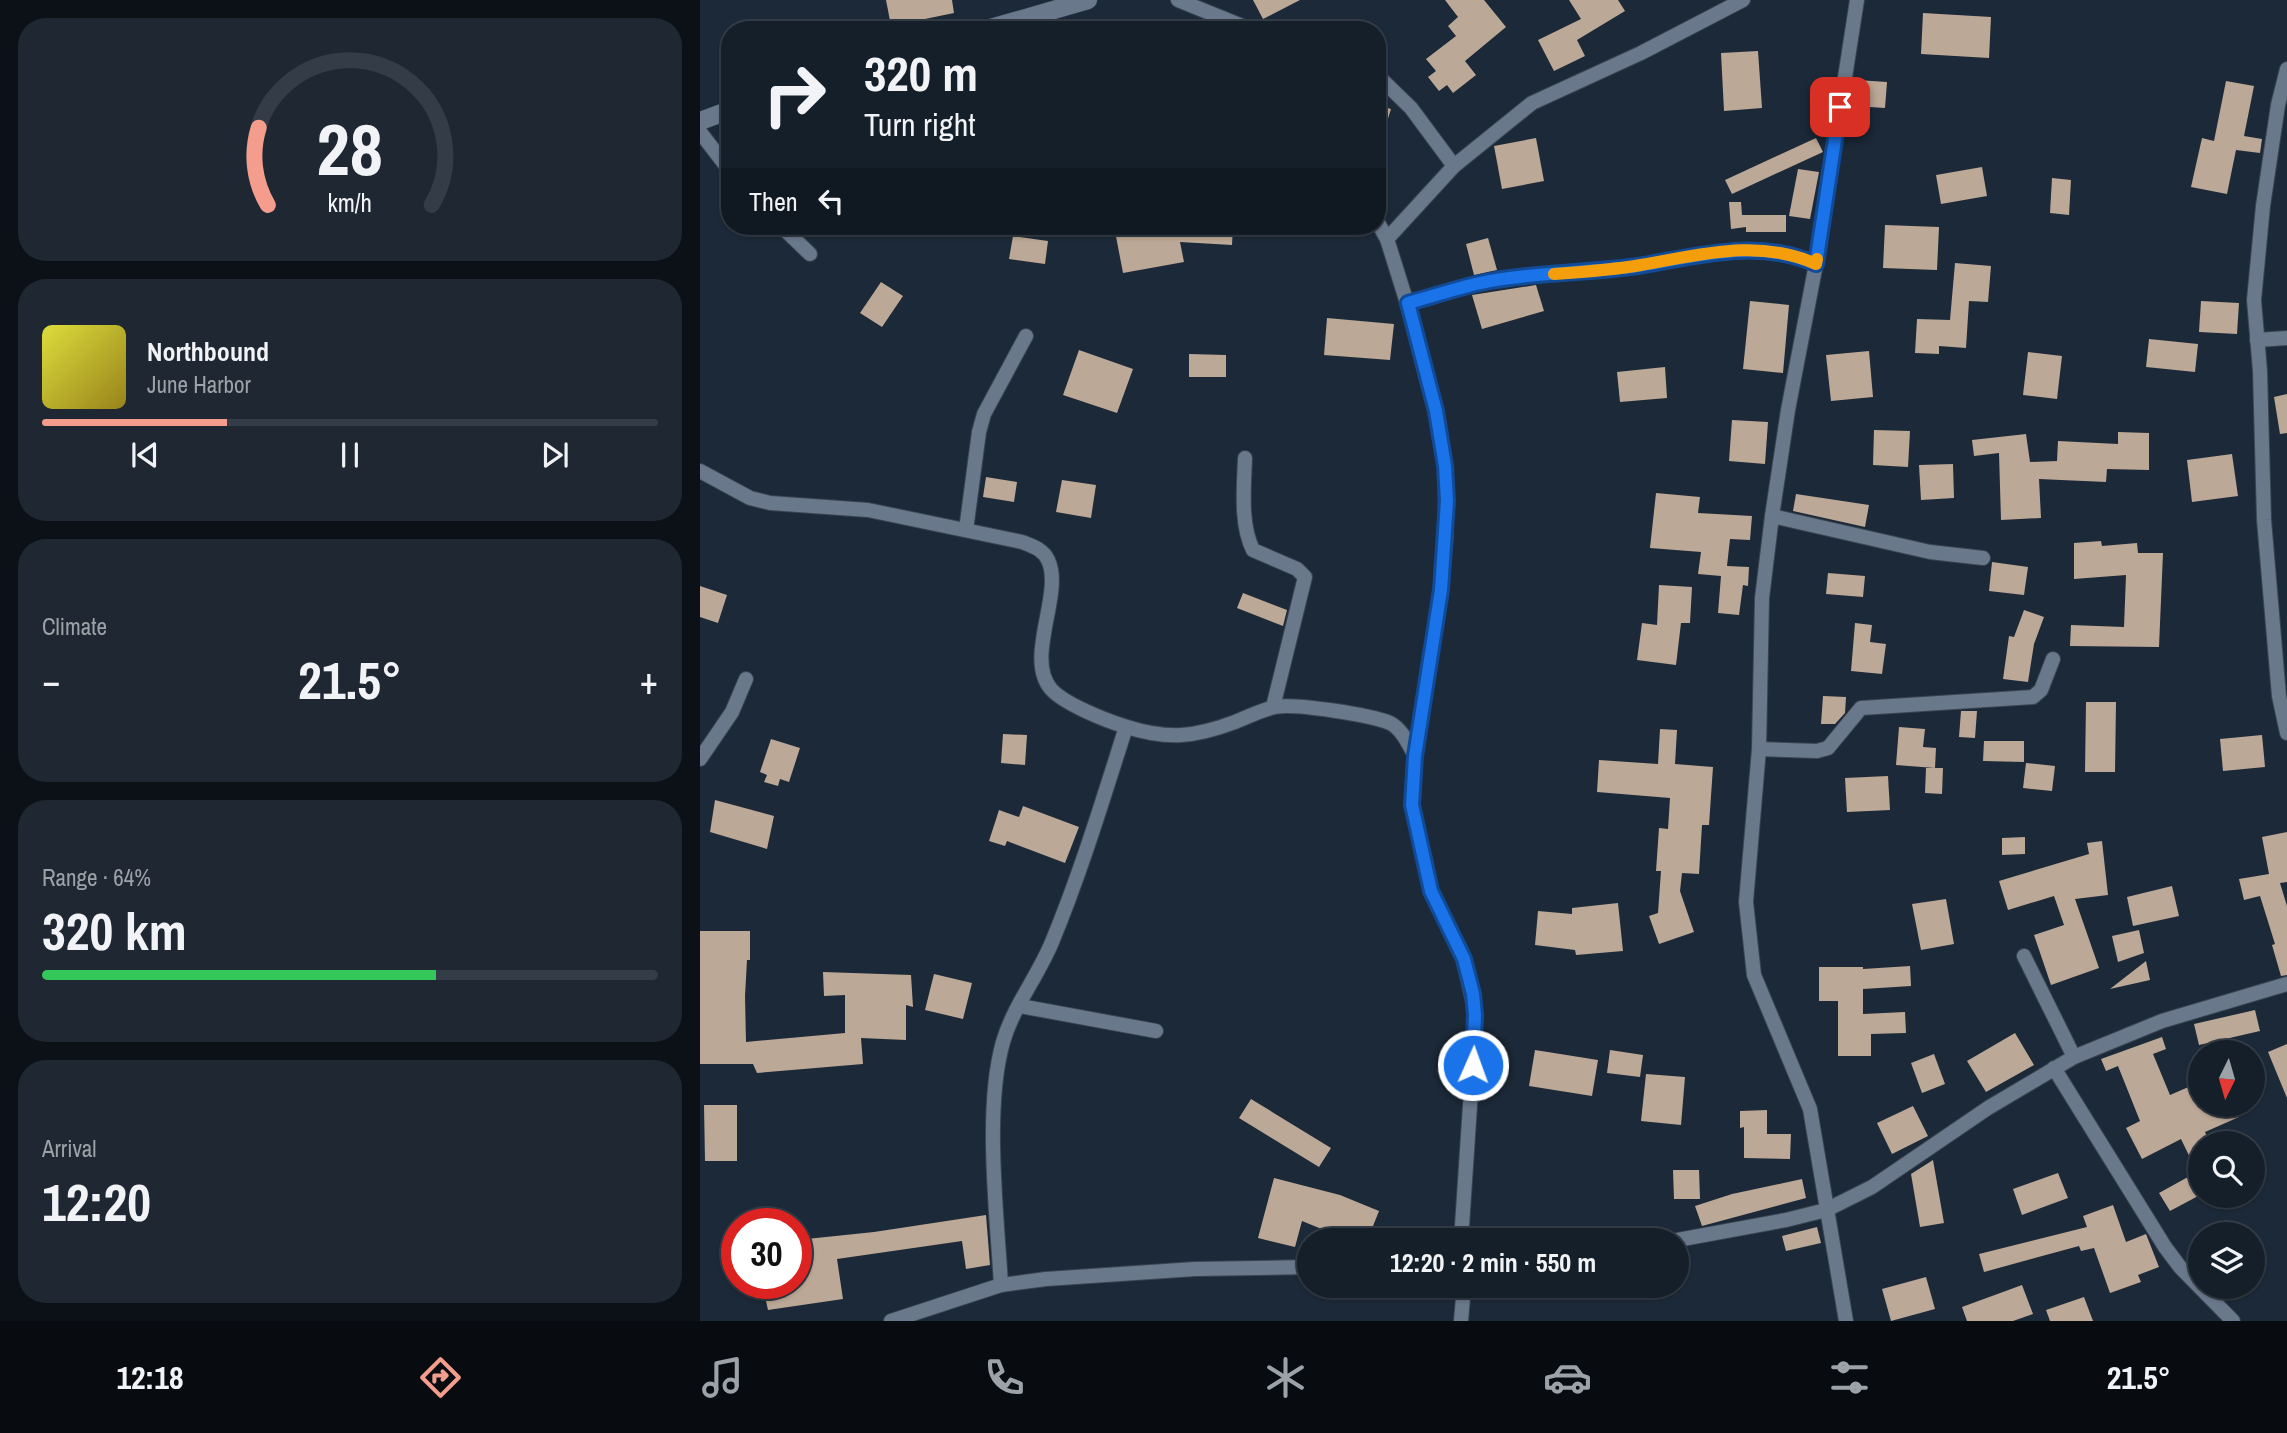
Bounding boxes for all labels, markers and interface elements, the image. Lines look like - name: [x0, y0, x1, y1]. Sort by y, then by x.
- text: 320 m: [864, 40, 978, 106]
- icon: right: [749, 49, 840, 140]
- pin: [1810, 77, 1870, 137]
- icon: arrive: [1821, 88, 1859, 126]
- text: 28: [317, 101, 383, 199]
- text: Turn right: [864, 103, 976, 146]
- icon: left: [812, 182, 850, 220]
- text: Then: [749, 184, 798, 219]
- text: km/h: [328, 186, 372, 220]
- text: Northbound: [147, 334, 269, 369]
- text: June Harbor: [147, 369, 251, 400]
- icon: previous: [126, 436, 164, 474]
- icon: pause: [331, 436, 369, 474]
- icon: next: [536, 436, 574, 474]
- text: Climate: [42, 611, 107, 642]
- text: 21.5°: [298, 645, 402, 715]
- text: −: [42, 655, 60, 706]
- text: +: [640, 655, 658, 706]
- text: Range · 64%: [42, 862, 151, 893]
- text: 320 km: [42, 896, 187, 966]
- position arrow: [1436, 1028, 1510, 1102]
- north arrow: [2188, 1040, 2264, 1116]
- map controls: [2188, 1040, 2265, 1299]
- button: search: [2188, 1131, 2265, 1208]
- text: Arrival: [42, 1133, 97, 1164]
- text: 12:20: [42, 1167, 151, 1237]
- speed limit sign: 30: [721, 1208, 812, 1299]
- button: layers: [2188, 1222, 2265, 1299]
- text: 12:20 · 2 min · 550 m: [1390, 1245, 1596, 1280]
- icon: directions: [416, 1353, 465, 1402]
- icon: music: [698, 1353, 747, 1402]
- icon: phone: [980, 1353, 1029, 1402]
- icon: climate: [1261, 1353, 1310, 1402]
- icon: car: [1543, 1353, 1592, 1402]
- icon: filters: [1825, 1353, 1874, 1402]
- text: 12:18: [116, 1356, 183, 1399]
- text: 21.5°: [2107, 1356, 2171, 1399]

